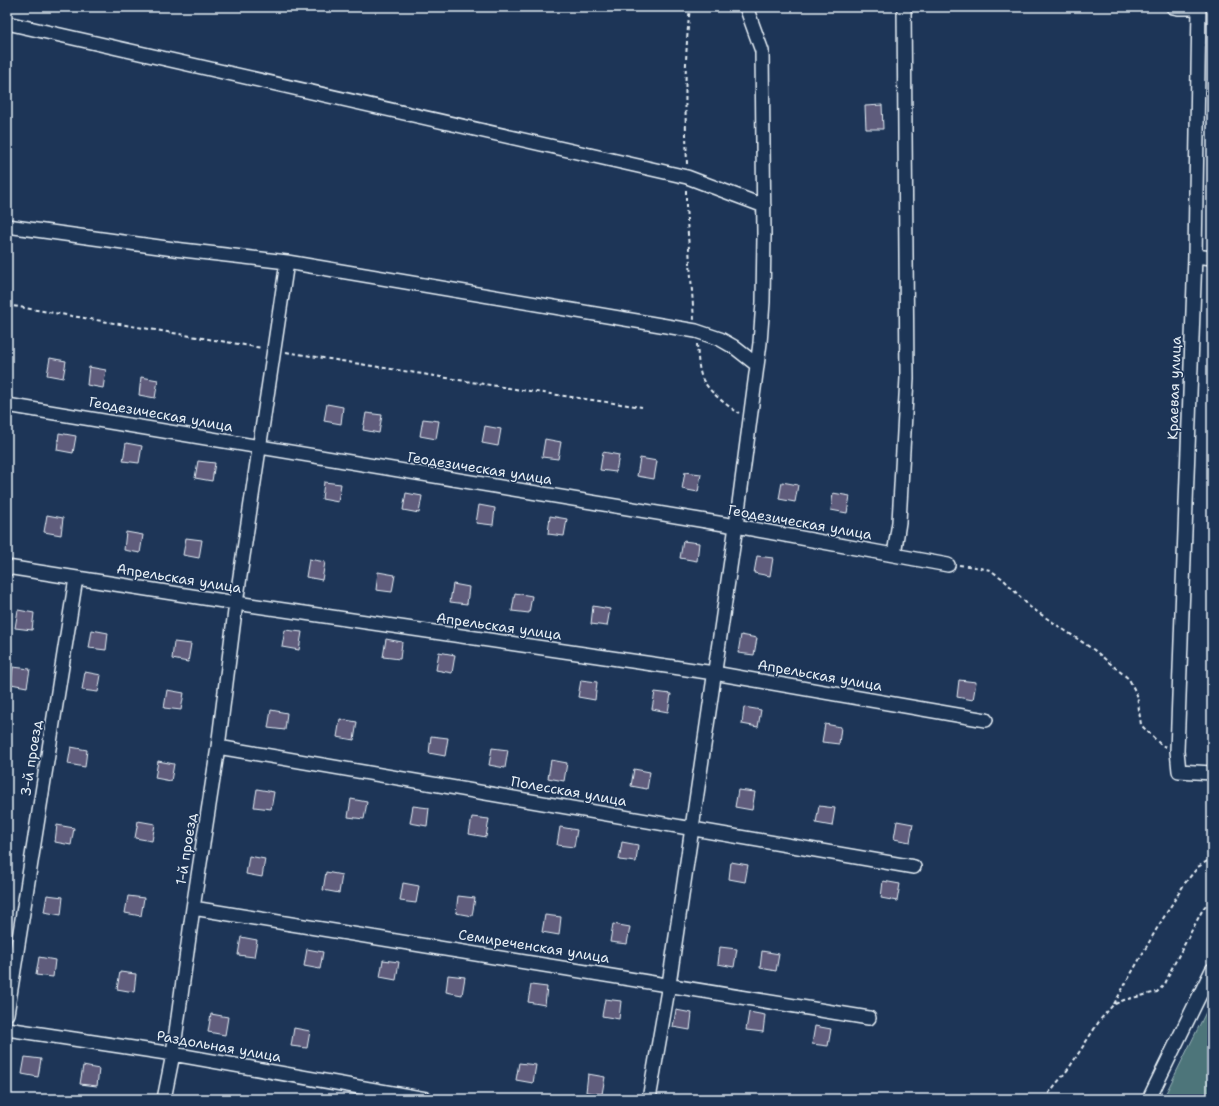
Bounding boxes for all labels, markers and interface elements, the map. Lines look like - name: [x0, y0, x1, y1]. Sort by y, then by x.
- street label: Краевая улица: [1163, 336, 1185, 440]
- street label: Геодезическая улица: [87, 392, 235, 436]
- street label: Геодезическая улица: [406, 448, 554, 488]
- street label: Геодезическая улица: [726, 500, 874, 544]
- street label: Апрельская улица: [115, 559, 243, 597]
- street label: Апрельская улица: [435, 608, 563, 644]
- street label: Апрельская улица: [756, 655, 884, 695]
- street label: 3-й проезд: [16, 718, 46, 798]
- street label: Полесская улица: [510, 772, 629, 810]
- street label: 1-й проезд: [171, 811, 201, 886]
- street label: Семиреченская улица: [457, 925, 611, 967]
- street label: Раздольная улица: [155, 1026, 283, 1066]

